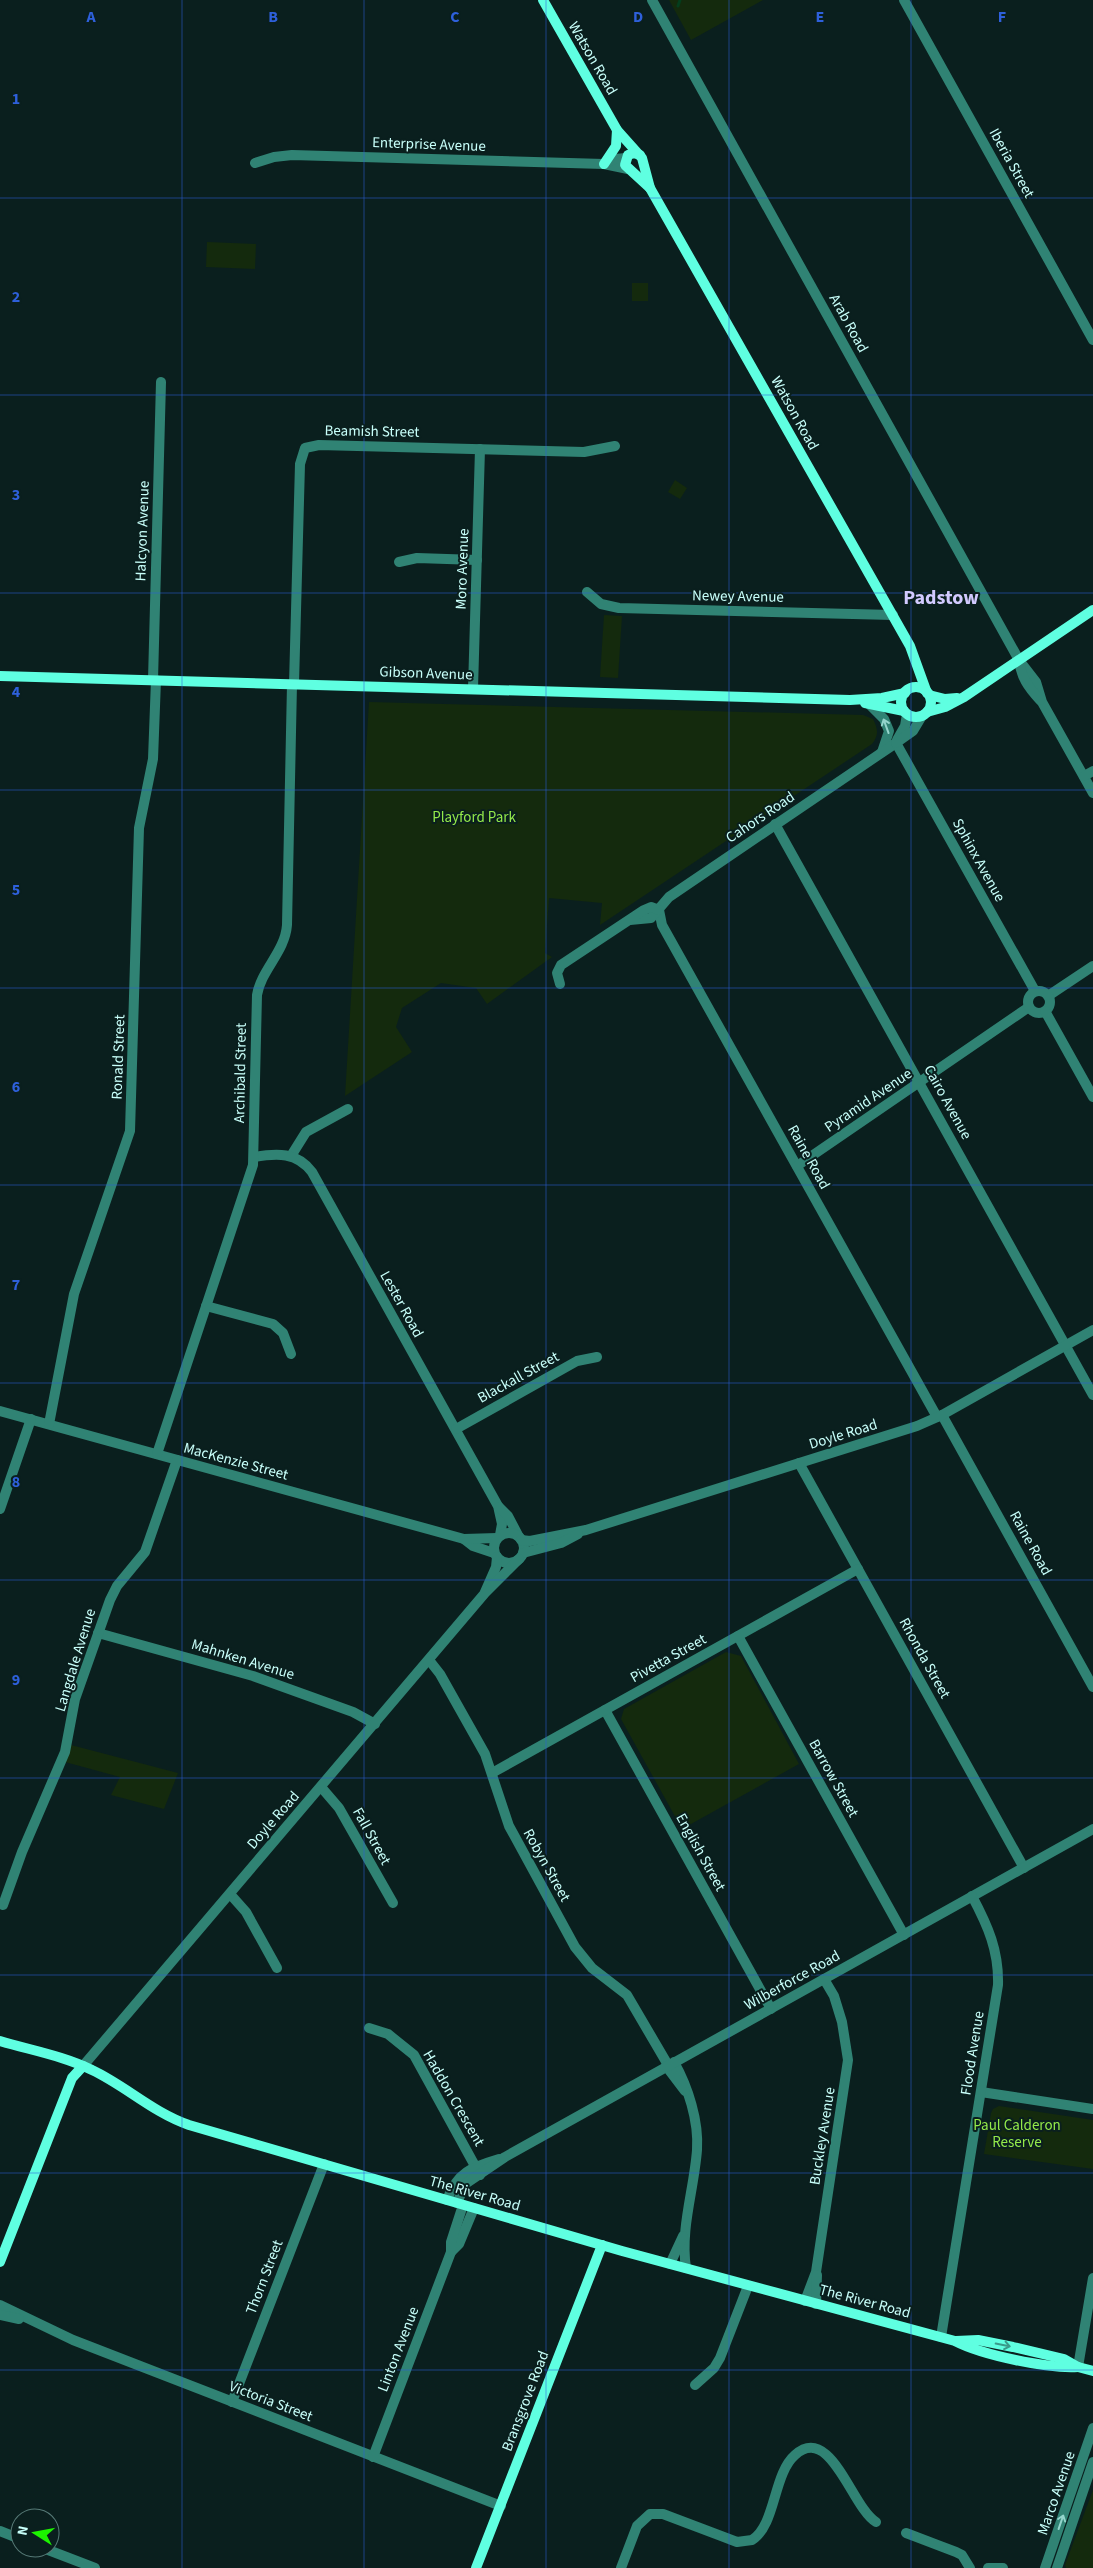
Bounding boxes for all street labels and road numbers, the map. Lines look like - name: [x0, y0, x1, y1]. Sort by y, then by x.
- street label: Watson Road: [563, 18, 622, 99]
- street label: Iberia Street: [984, 125, 1039, 202]
- street label: Enterprise Avenue: [372, 132, 486, 157]
- street label: Arab Road: [824, 290, 873, 356]
- street label: Watson Road: [766, 372, 824, 454]
- street label: Beamish Street: [324, 420, 420, 443]
- street label: Halcyon Avenue: [130, 480, 155, 582]
- street label: Moro Avenue: [451, 528, 474, 610]
- street label: Newey Avenue: [692, 585, 784, 608]
- street label: Gibson Avenue: [379, 661, 473, 686]
- street label: Cahors Road: [722, 787, 799, 848]
- street label: Sphinx Avenue: [947, 815, 1010, 906]
- street label: Ronald Street: [107, 1014, 130, 1100]
- street label: Archibald Street: [229, 1023, 252, 1123]
- street label: Cairo Avenue: [918, 1061, 977, 1143]
- street label: Pyramid Avenue: [820, 1063, 916, 1138]
- street label: Raine Road: [782, 1121, 835, 1193]
- street label: Lester Road: [375, 1267, 429, 1341]
- street label: Blackall Street: [474, 1346, 563, 1408]
- street label: Doyle Road: [806, 1414, 880, 1455]
- street label: MacKenzie Street: [181, 1437, 291, 1486]
- street label: Raine Road: [1004, 1507, 1057, 1579]
- street label: Langdale Avenue: [50, 1606, 101, 1714]
- street label: Rhonda Street: [894, 1614, 955, 1702]
- street label: Pivetta Street: [626, 1629, 710, 1688]
- street label: Mahnken Avenue: [189, 1634, 297, 1685]
- street label: Barrow Street: [804, 1736, 864, 1821]
- street label: Doyle Road: [242, 1787, 305, 1854]
- street label: Fall Street: [347, 1804, 396, 1869]
- street label: English Street: [670, 1809, 731, 1895]
- street label: Robyn Street: [518, 1825, 575, 1906]
- street label: Wilberforce Road: [740, 1945, 844, 2016]
- street label: Flood Avenue: [955, 2009, 990, 2097]
- street label: Haddon Crescent: [417, 2046, 490, 2150]
- street label: Buckley Avenue: [804, 2086, 841, 2187]
- street label: The River Road: [427, 2170, 523, 2216]
- street label: Thorn Street: [241, 2237, 288, 2318]
- street label: The River Road: [817, 2279, 913, 2324]
- street label: Linton Avenue: [373, 2304, 424, 2395]
- street label: Bransgrove Road: [497, 2348, 554, 2454]
- street label: Victoria Street: [226, 2376, 316, 2427]
- street label: Marco Avenue: [1032, 2448, 1081, 2538]

